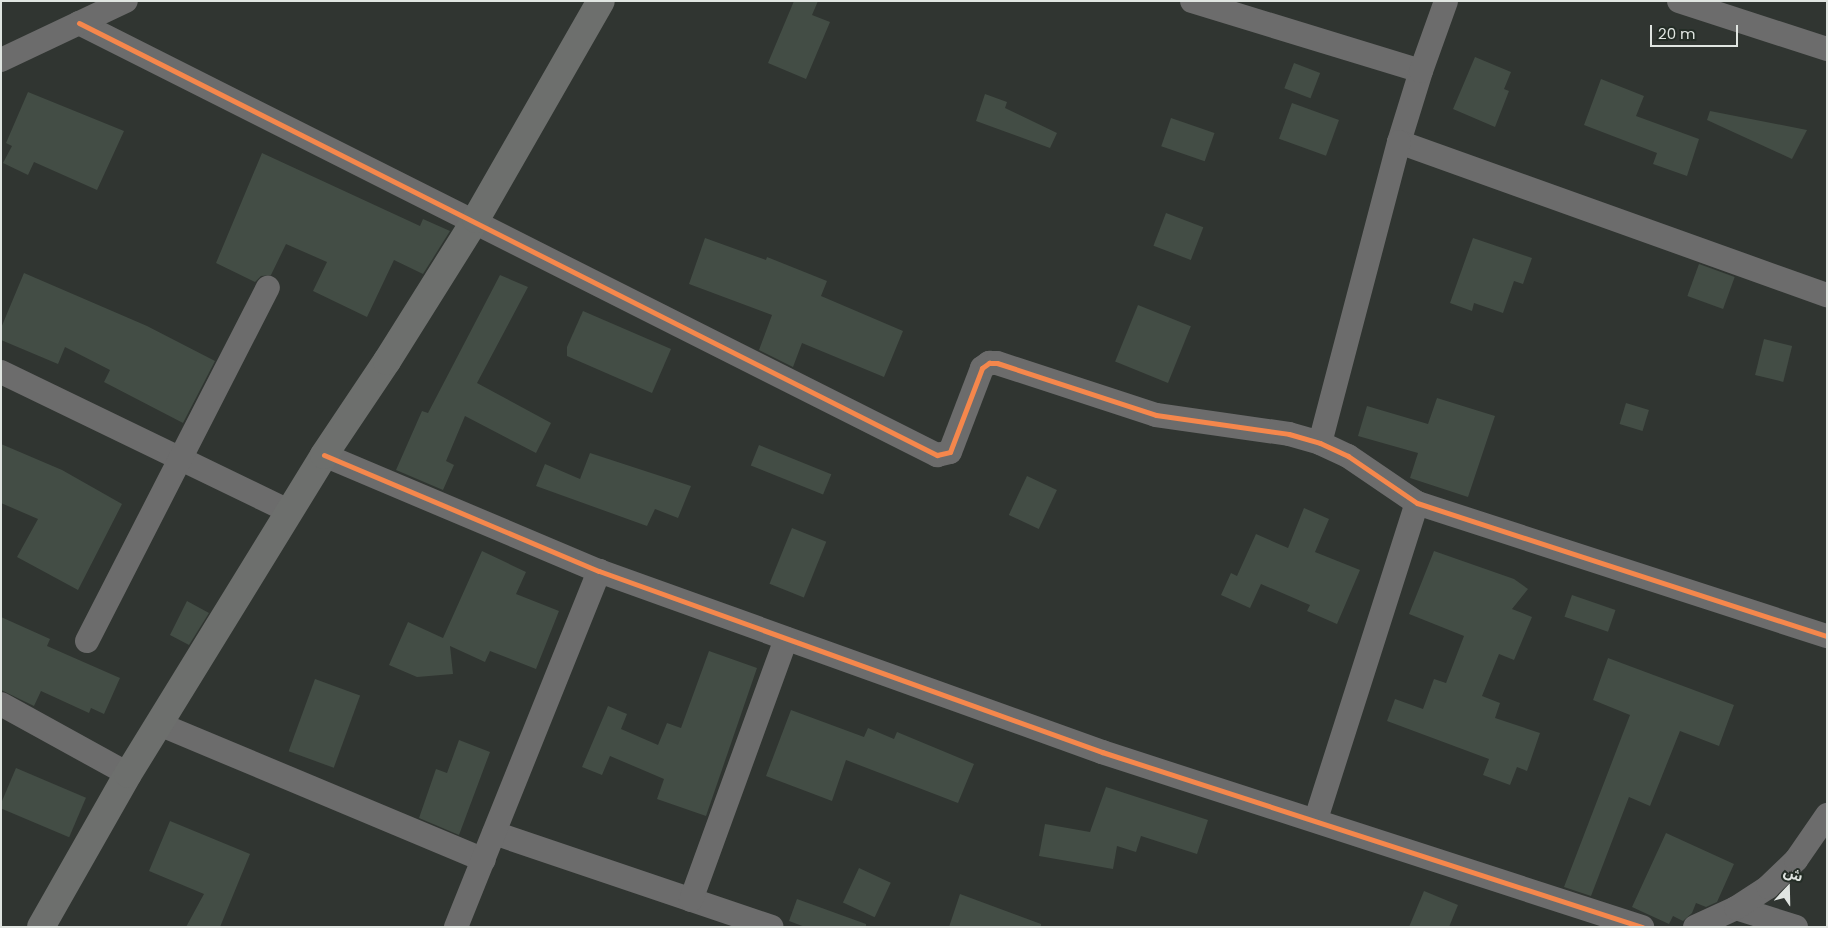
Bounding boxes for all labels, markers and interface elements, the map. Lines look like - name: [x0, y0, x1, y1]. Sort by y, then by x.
- scale bar: [1653, 15, 1740, 47]
- text: 20 m: [1658, 23, 1696, 44]
- text: ش: [1781, 861, 1806, 887]
- north arrow: [1763, 863, 1813, 913]

